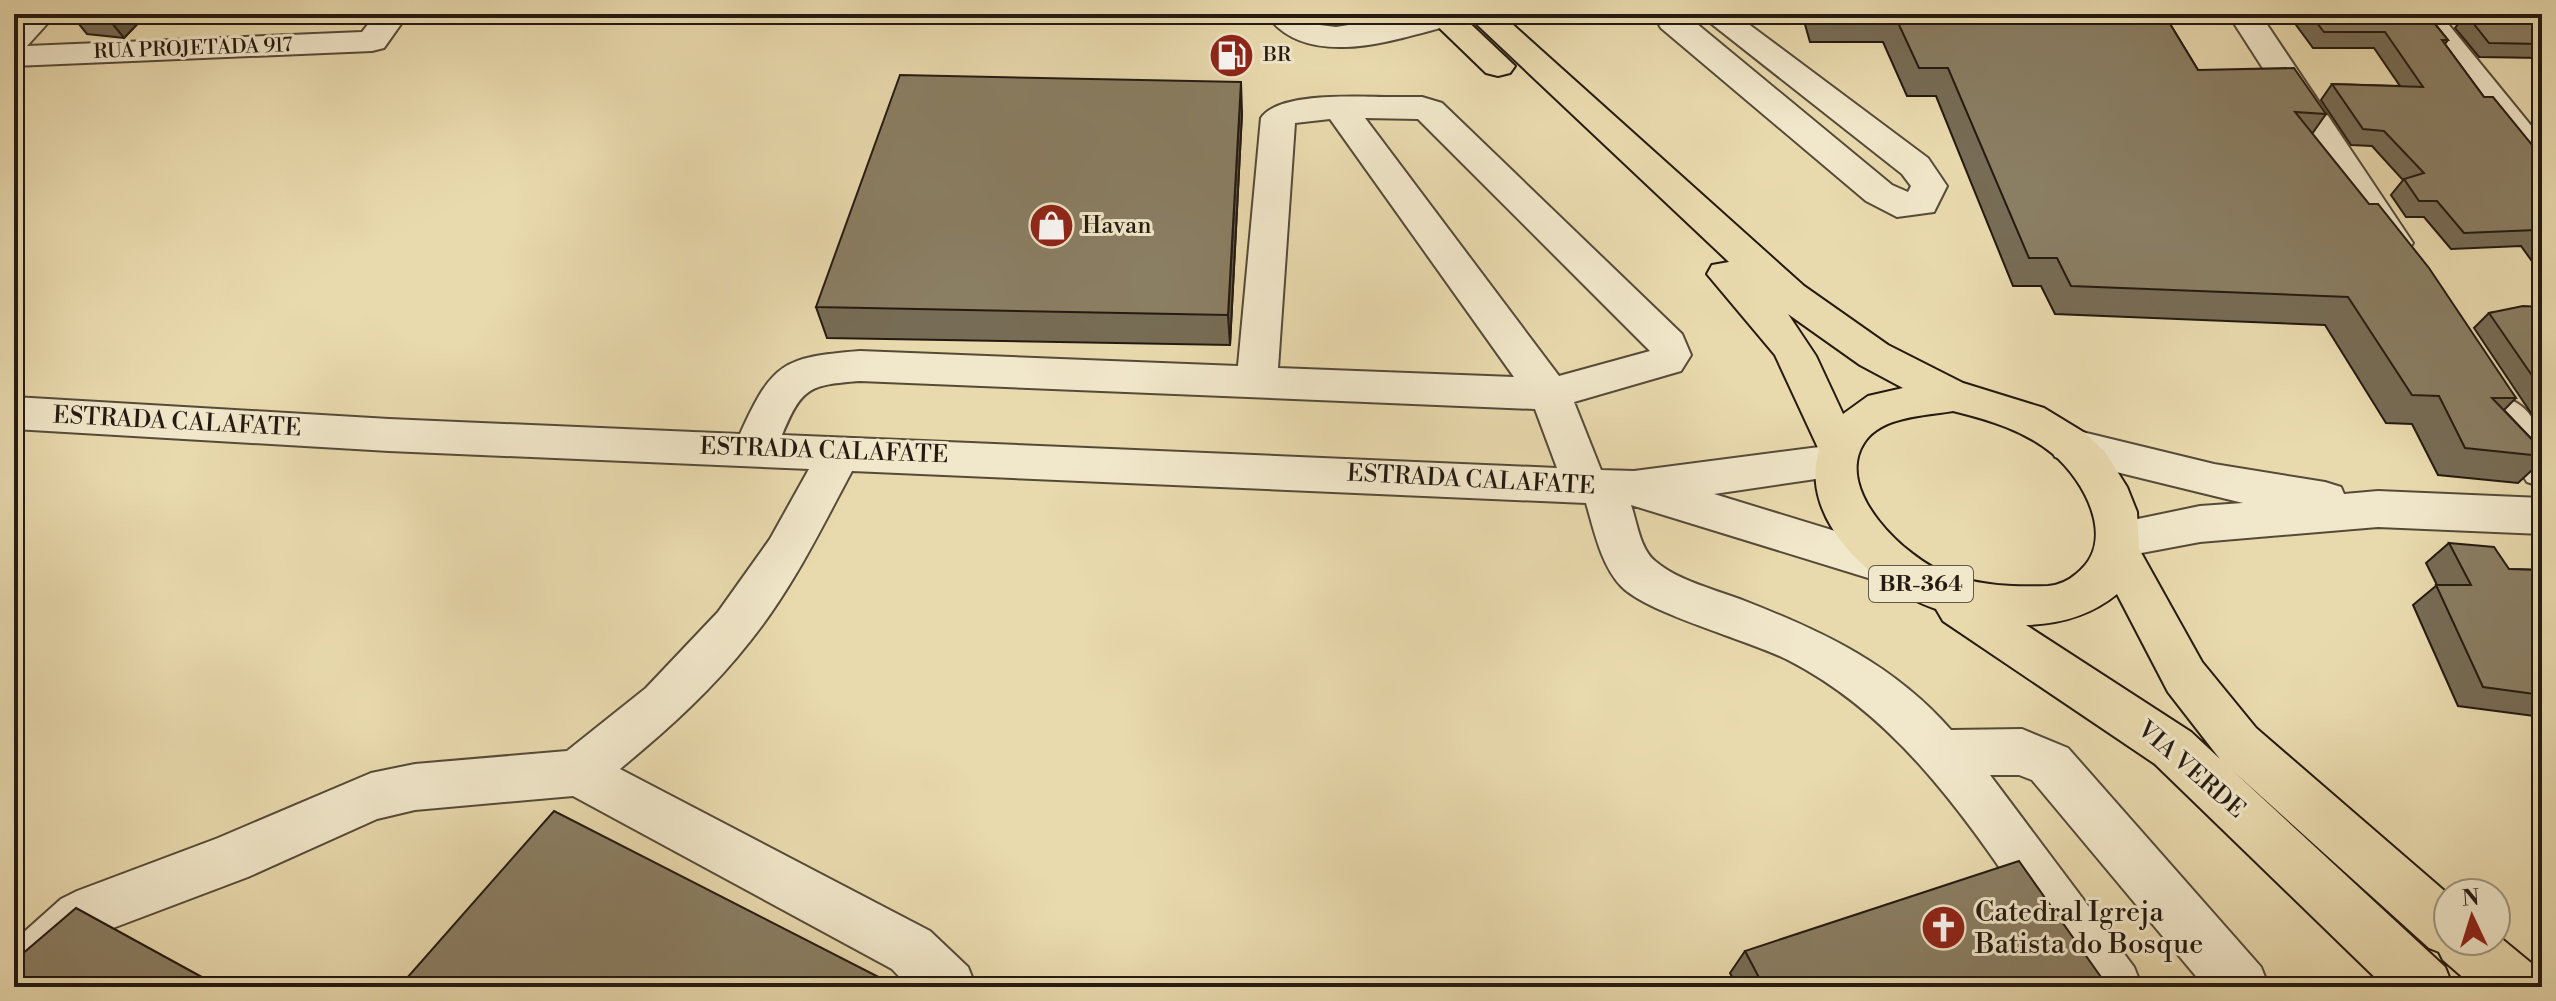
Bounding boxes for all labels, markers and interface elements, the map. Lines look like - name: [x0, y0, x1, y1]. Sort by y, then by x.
- fuel station icon: BR: [1208, 31, 1256, 79]
- street label: RUA PROJETADA 917: [93, 33, 293, 65]
- place label: BR: [1262, 43, 1292, 68]
- shop icon: Havan: [1027, 202, 1075, 250]
- place label: Havan: [1082, 211, 1151, 241]
- street label: ESTRADA CALAFATE: [52, 401, 302, 443]
- street label: ESTRADA CALAFATE: [699, 432, 949, 470]
- street label: ESTRADA CALAFATE: [1346, 459, 1596, 501]
- road number: BR-364: [1869, 566, 1973, 602]
- street label: VIA VERDE: [2130, 714, 2251, 825]
- north arrow: [2432, 877, 2512, 957]
- text: N: [2461, 884, 2481, 913]
- place label: Catedral Igreja Batista do Bosque: [1974, 895, 2203, 962]
- church icon: Catedral Igreja Batista do Bosque: [1920, 904, 1968, 952]

